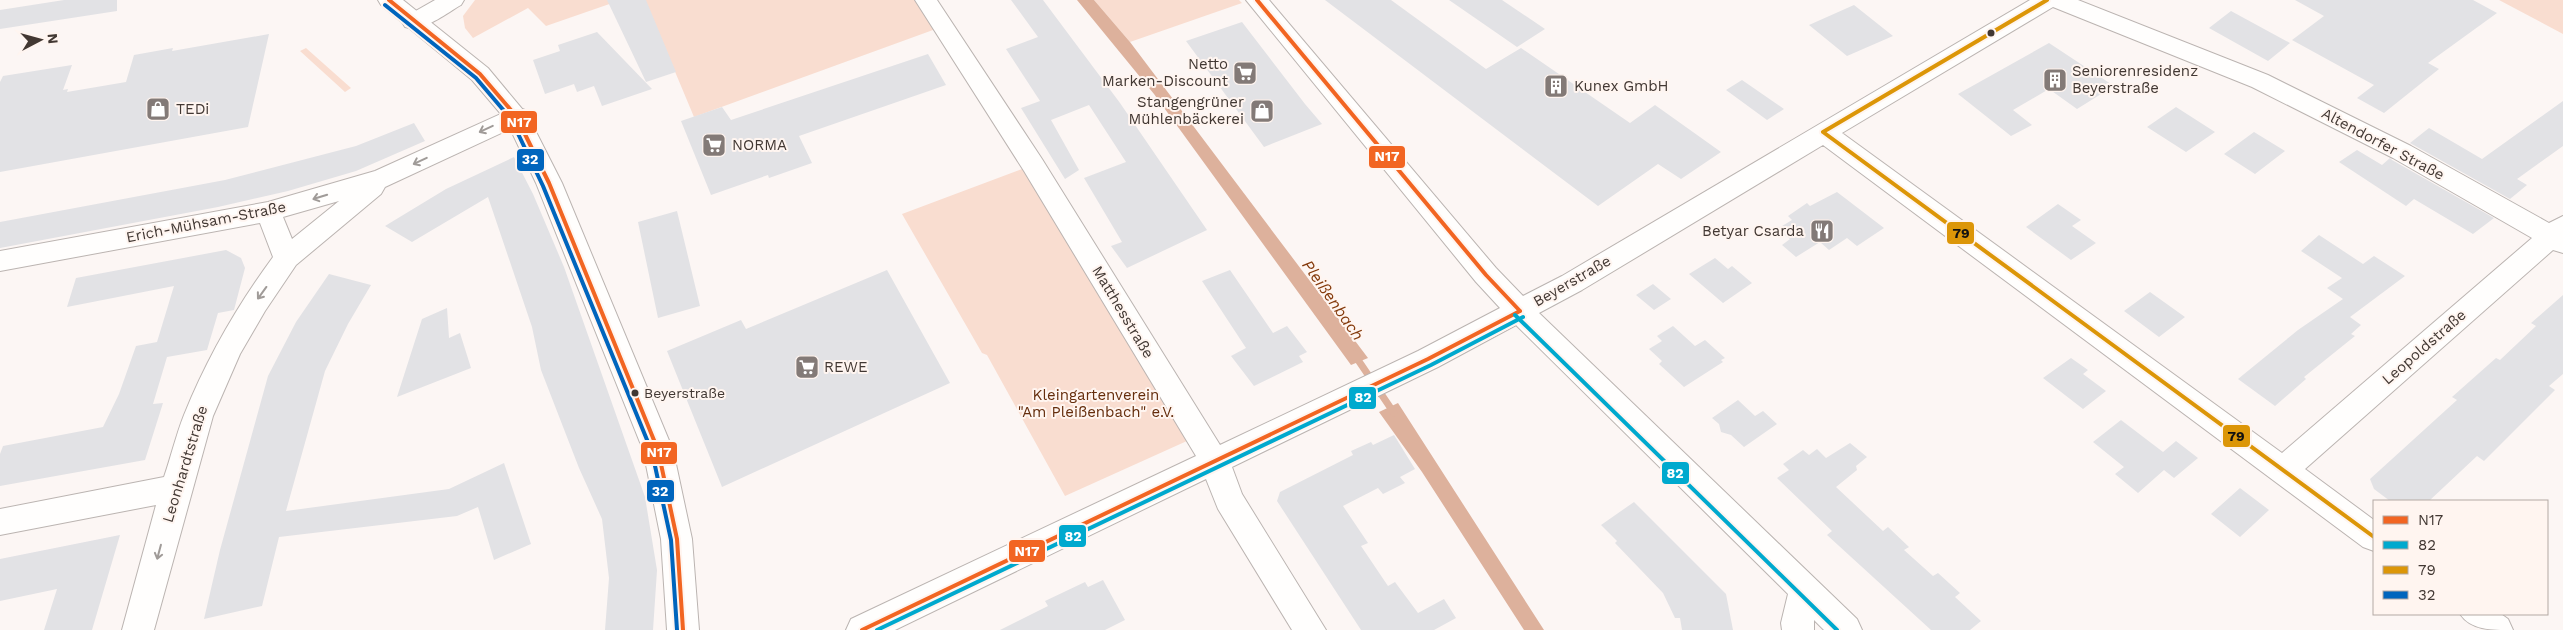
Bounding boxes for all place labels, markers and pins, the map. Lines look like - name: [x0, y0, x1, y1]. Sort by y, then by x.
- unlabelled marker: [1986, 28, 1996, 38]
- place label: Netto Marken-Discount: [1102, 55, 1229, 90]
- supermarket icon: Netto Marken-Discount: [1232, 60, 1258, 86]
- place label: Seniorenresidenz Beyerstraße: [2072, 62, 2198, 97]
- building icon: Seniorenresidenz Beyerstraße: [2042, 67, 2068, 93]
- building icon: Kunex GmbH: [1543, 73, 1569, 99]
- place label: Kunex GmbH: [1574, 77, 1669, 95]
- place label: Stangengrüner Mühlenbäckerei: [1129, 93, 1244, 128]
- shop icon: TEDi: [145, 96, 171, 122]
- shop icon: Stangengrüner Mühlenbäckerei: [1249, 98, 1275, 124]
- place label: TEDi: [176, 100, 209, 118]
- supermarket icon: NORMA: [701, 132, 727, 158]
- place label: NORMA: [732, 136, 787, 154]
- restaurant icon: Betyar Csarda: [1809, 218, 1835, 244]
- place label: Betyar Csarda: [1702, 222, 1804, 240]
- supermarket icon: REWE: [794, 354, 820, 380]
- place label: REWE: [824, 358, 868, 376]
- place label: Beyerstraße: [644, 385, 725, 401]
- marker: Beyerstraße: [630, 388, 640, 398]

